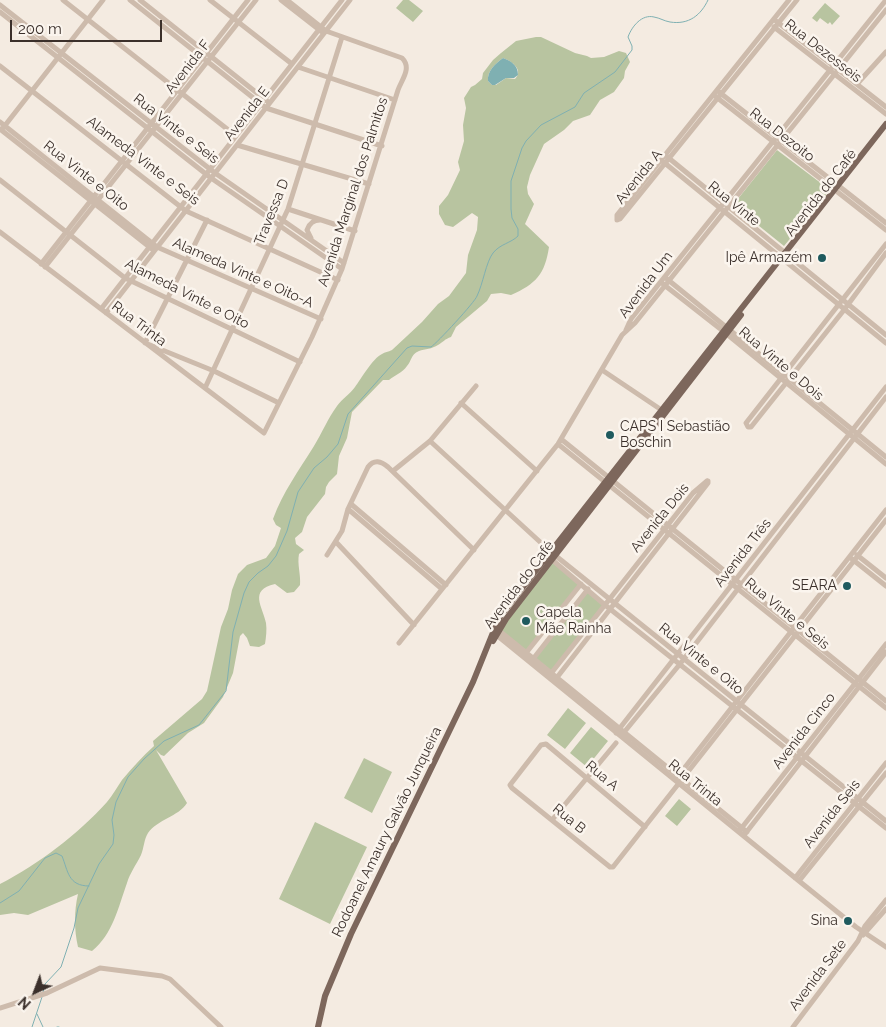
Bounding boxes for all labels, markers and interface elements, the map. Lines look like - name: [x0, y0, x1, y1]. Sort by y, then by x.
- scale bar: [12, 10, 165, 42]
- street label: Rua Dezesseis: [781, 16, 865, 86]
- text: 200 m: [18, 20, 62, 38]
- street label: Avenida F: [162, 37, 214, 97]
- street label: Avenida E: [221, 84, 273, 144]
- street label: Rua Vinte e Seis: [130, 90, 222, 168]
- street label: Avenida Marginal dos Palmitos: [314, 95, 392, 289]
- street label: Rua Dezoito: [746, 104, 818, 166]
- street label: Alameda Vinte e Seis: [83, 113, 203, 209]
- street label: Rua Vinte e Oito: [40, 137, 132, 215]
- street label: Avenida A: [612, 146, 666, 208]
- street label: Avenida do Café: [782, 146, 860, 240]
- street label: Travessa D: [251, 177, 293, 247]
- street label: Rua Vinte: [705, 178, 763, 230]
- street label: Alameda Vinte e Oito-A: [170, 234, 316, 312]
- street label: Avenida Um: [616, 248, 676, 322]
- place label: Ipê Armazém: [725, 250, 812, 266]
- marker: Ipê Armazém: [816, 252, 828, 264]
- street label: Alameda Vinte e Oito: [122, 255, 252, 333]
- street label: Rua Trinta: [108, 298, 170, 350]
- street label: Rua Vinte e Dois: [735, 324, 827, 404]
- place label: CAPS I Sebastião Boschin: [620, 419, 730, 452]
- marker: CAPS I Sebastião Boschin: [604, 429, 616, 441]
- street label: Avenida Dois: [627, 480, 693, 556]
- street label: Avenida Três: [711, 515, 775, 591]
- street label: Avenida do Café: [480, 538, 558, 632]
- street label: Rua Vinte e Seis: [741, 575, 833, 653]
- place label: SEARA: [792, 578, 837, 594]
- marker: SEARA: [841, 580, 853, 592]
- place label: Capela Mãe Rainha: [536, 605, 611, 638]
- marker: Capela Mãe Rainha: [520, 615, 532, 627]
- street label: Rua Vinte e Oito: [655, 620, 747, 698]
- street label: Avenida Cinco: [769, 689, 839, 773]
- street label: Rodoanel Amaury Galvão Junqueira: [329, 724, 445, 940]
- street label: Rua Trinta: [665, 756, 725, 810]
- street label: Rua A: [582, 757, 622, 795]
- street label: Avenida Seis: [800, 776, 864, 852]
- street label: Rua B: [549, 801, 589, 837]
- place label: Sina: [811, 913, 838, 929]
- marker: Sina: [842, 915, 854, 927]
- street label: Avenida Sete: [786, 936, 850, 1014]
- north arrow: [10, 967, 60, 1017]
- text: N: [15, 993, 34, 1012]

